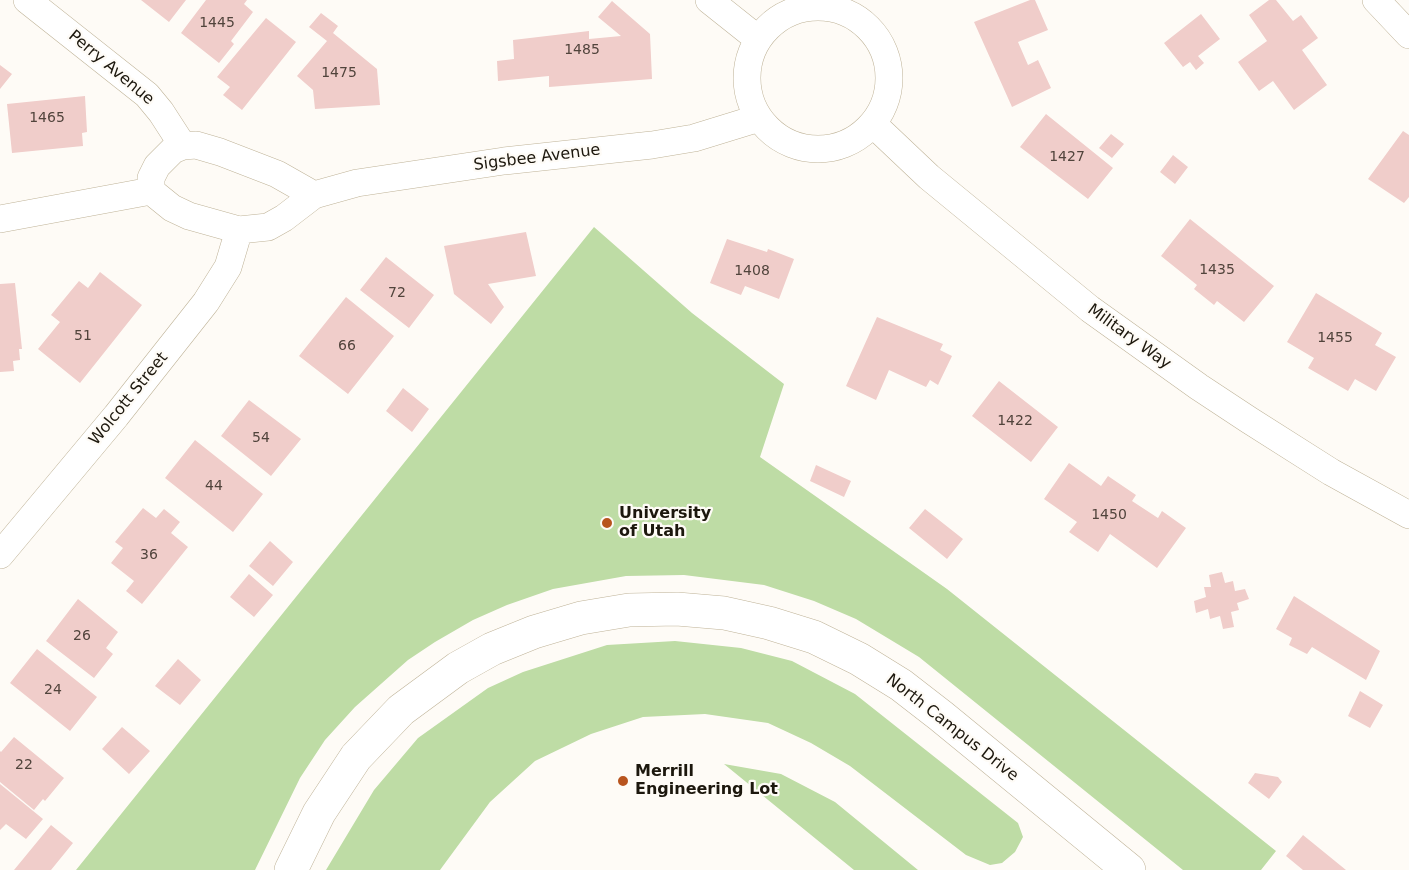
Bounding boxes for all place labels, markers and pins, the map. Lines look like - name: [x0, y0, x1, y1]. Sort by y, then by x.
- place label: University of Utah: [619, 504, 711, 542]
- marker: University of Utah: [600, 516, 614, 530]
- place label: Merrill Engineering Lot: [635, 762, 778, 800]
- marker: Merrill Engineering Lot: [616, 774, 630, 788]

